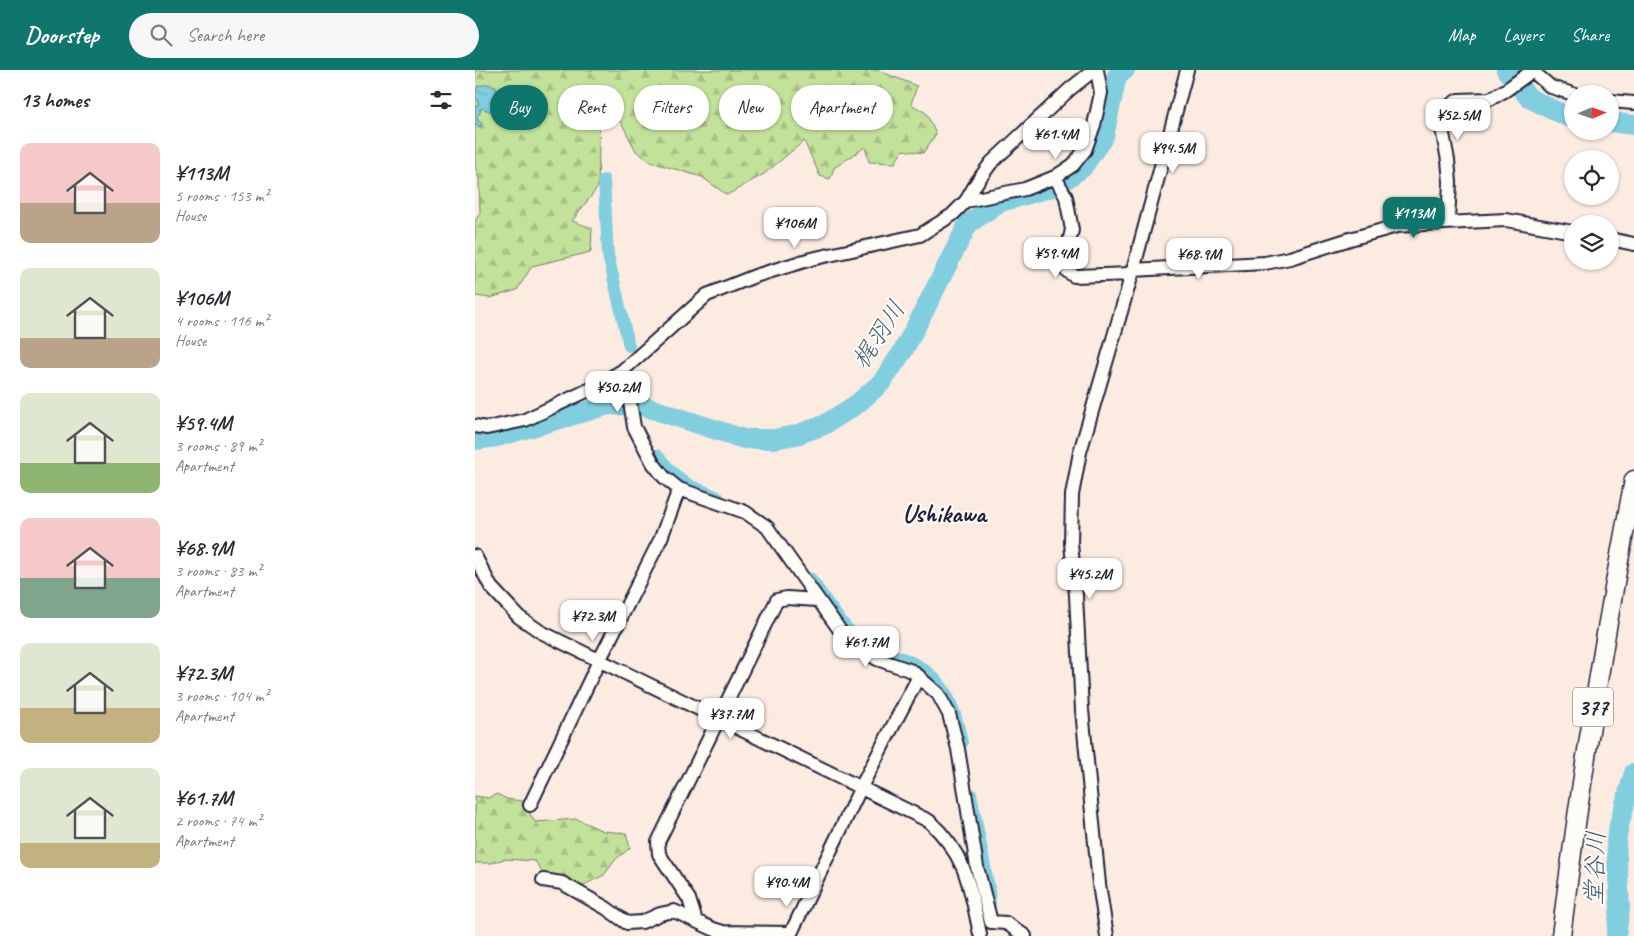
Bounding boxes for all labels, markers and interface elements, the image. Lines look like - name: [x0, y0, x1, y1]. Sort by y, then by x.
- search box: [129, 13, 479, 58]
- text: Doorstep: [25, 20, 99, 50]
- icon: search: [147, 21, 175, 49]
- text: Search here: [187, 23, 264, 47]
- text: Map: [1448, 24, 1476, 46]
- text: Layers: [1504, 24, 1543, 46]
- text: Share: [1571, 24, 1609, 46]
- chip: Buy: [490, 85, 548, 130]
- chip: Rent: [558, 85, 624, 130]
- chip: Filters: [634, 85, 709, 130]
- chip: New: [719, 85, 781, 130]
- chip: Apartment: [791, 85, 893, 130]
- north arrow: [1564, 85, 1619, 140]
- map controls: [1564, 85, 1619, 270]
- icon: filters: [427, 86, 455, 114]
- text: 13 homes: [20, 87, 89, 113]
- pin: ¥52.5M: [1417, 98, 1499, 141]
- text: ¥52.5M: [1436, 105, 1480, 125]
- pin: ¥61.4M: [1015, 118, 1097, 160]
- text: ¥61.4M: [1034, 124, 1078, 144]
- pin: ¥94.5M: [1132, 132, 1214, 174]
- text: ¥94.5M: [1151, 138, 1195, 158]
- button: locate: [1564, 150, 1619, 205]
- text: ¥113M: [175, 160, 228, 186]
- icon: home: [60, 163, 120, 223]
- text: 5 rooms · 153 m²: [175, 186, 269, 206]
- pin: ¥113M: [1379, 196, 1449, 239]
- text: ¥113M: [1394, 203, 1434, 223]
- text: House: [175, 206, 206, 226]
- pin: ¥106M: [760, 206, 830, 249]
- text: ¥106M: [775, 213, 815, 233]
- button: layers: [1564, 215, 1619, 270]
- pin: ¥59.4M: [1015, 236, 1097, 279]
- pin: ¥68.9M: [1158, 238, 1240, 280]
- text: ¥59.4M: [1034, 243, 1078, 263]
- text: ¥68.9M: [1177, 244, 1221, 264]
- text: ¥106M: [175, 285, 229, 311]
- icon: home: [60, 288, 120, 348]
- water label: 梶羽川: [845, 294, 913, 375]
- text: 4 rooms · 116 m²: [175, 311, 269, 331]
- text: House: [175, 331, 206, 351]
- pin: ¥50.2M: [577, 370, 659, 413]
- text: ¥50.2M: [596, 377, 640, 397]
- text: ¥59.4M: [175, 410, 232, 436]
- icon: home: [60, 413, 120, 473]
- text: 3 rooms · 89 m²: [175, 436, 261, 456]
- text: Apartment: [175, 456, 234, 476]
- district label: Ushikawa: [902, 497, 988, 530]
- text: ¥68.9M: [175, 535, 232, 561]
- icon: home: [60, 538, 120, 598]
- pin: ¥45.2M: [1049, 558, 1131, 600]
- text: 3 rooms · 83 m²: [175, 561, 261, 581]
- text: ¥45.2M: [1068, 564, 1112, 584]
- text: Apartment: [175, 581, 234, 601]
- pin: ¥72.3M: [552, 600, 634, 642]
- text: ¥72.3M: [571, 606, 615, 626]
- pin: ¥61.7M: [825, 626, 907, 668]
- text: ¥61.7M: [844, 632, 888, 652]
- text: ¥72.3M: [175, 660, 232, 686]
- icon: home: [60, 663, 120, 723]
- text: 3 rooms · 104 m²: [175, 686, 269, 706]
- road number: 377: [1573, 688, 1613, 726]
- pin: ¥37.7M: [690, 698, 772, 740]
- text: ¥37.7M: [709, 704, 753, 724]
- text: Apartment: [175, 706, 234, 726]
- text: ¥61.7M: [175, 785, 233, 811]
- icon: home: [60, 788, 120, 848]
- text: 2 rooms · 74 m²: [175, 811, 261, 831]
- water label: 堂谷川: [1578, 830, 1612, 906]
- text: Apartment: [175, 831, 234, 851]
- pin: ¥90.4M: [746, 866, 828, 908]
- text: ¥90.4M: [765, 872, 809, 892]

